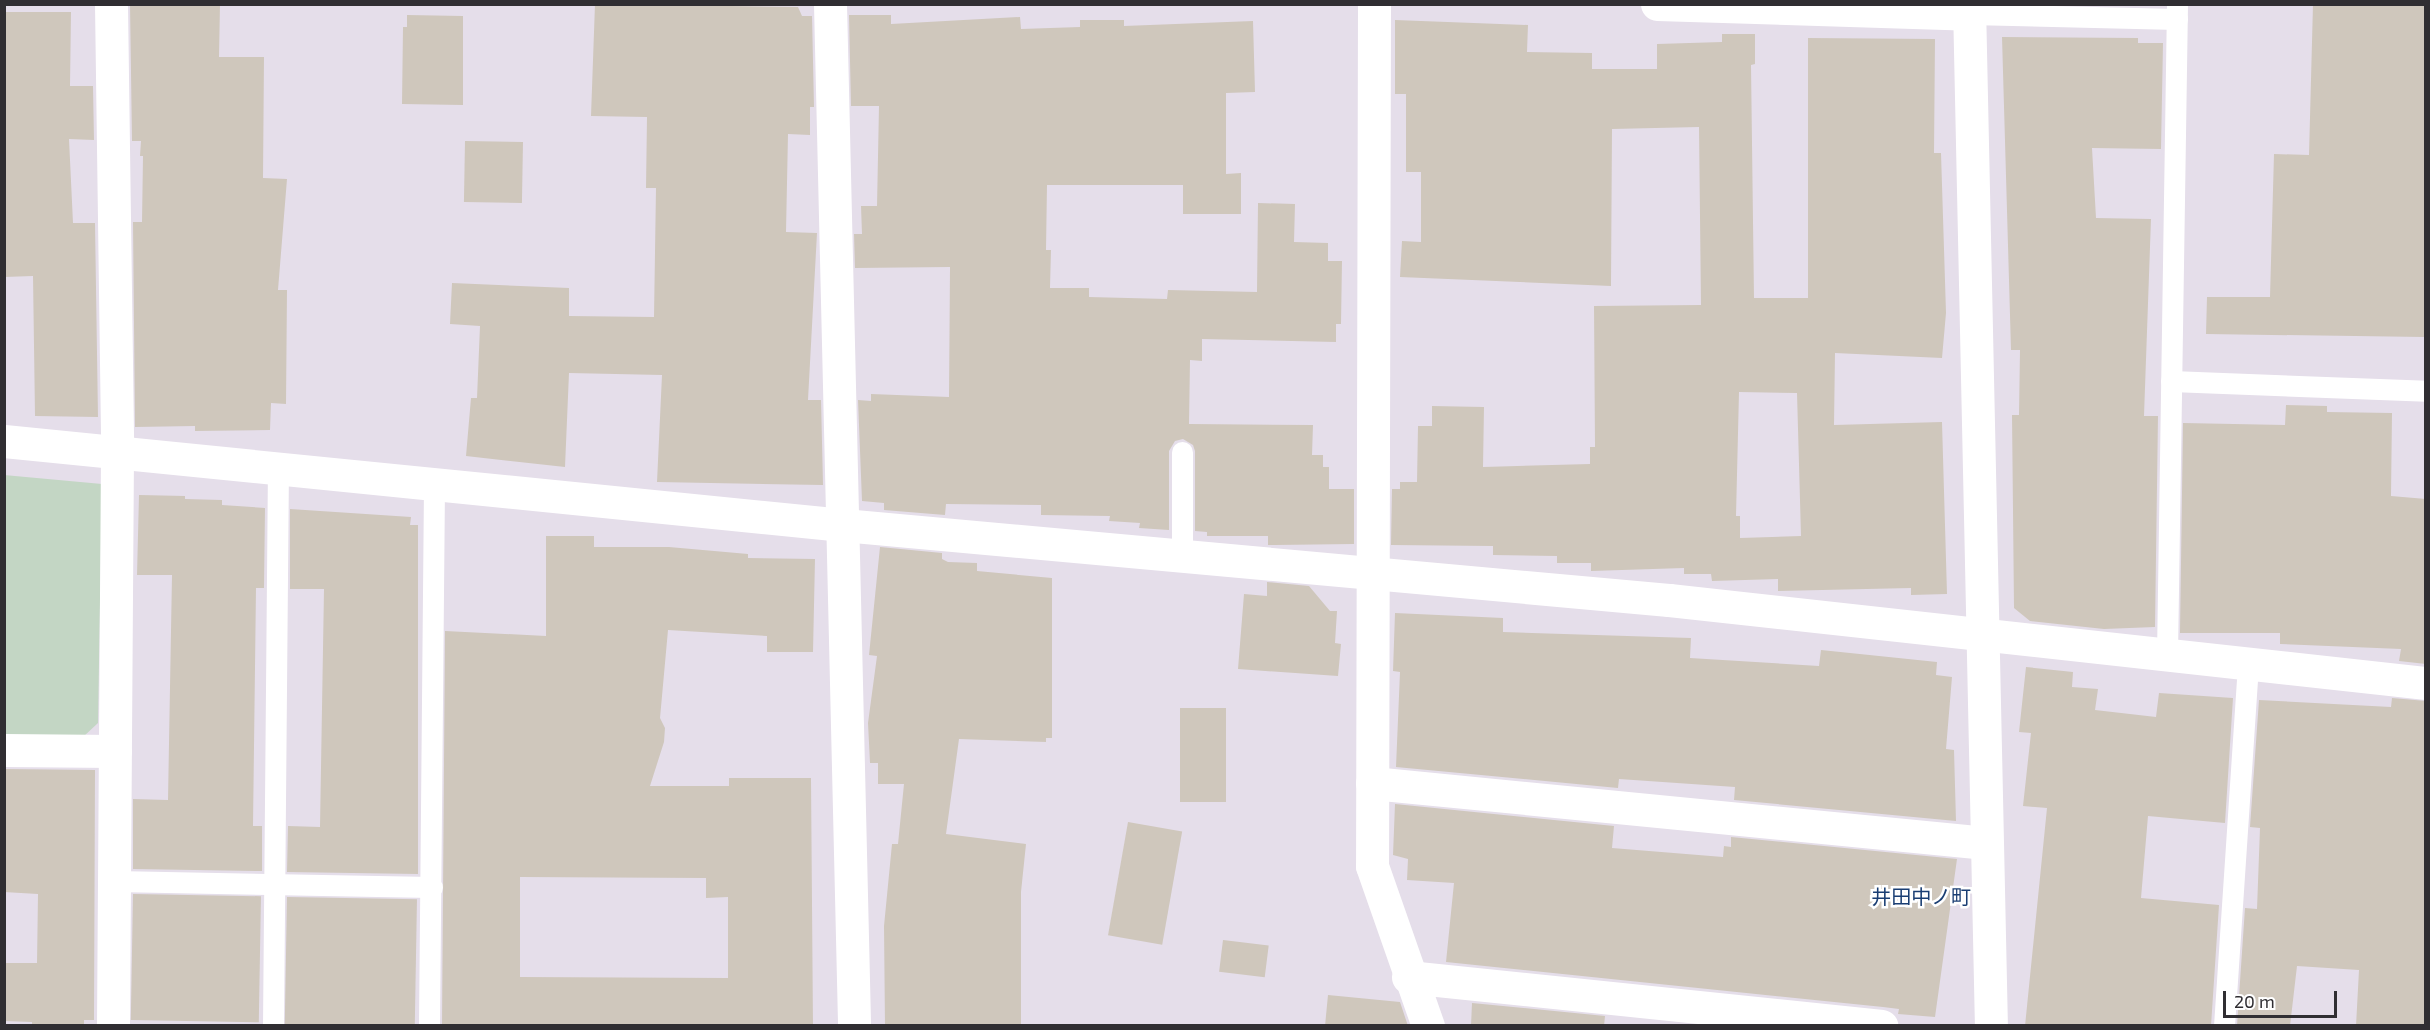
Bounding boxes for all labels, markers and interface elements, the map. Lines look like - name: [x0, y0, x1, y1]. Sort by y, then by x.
- district label: 井田中ノ町: [1871, 884, 1971, 908]
- scale bar: [2226, 979, 2340, 1017]
- text: 20 m: [2234, 990, 2275, 1012]

